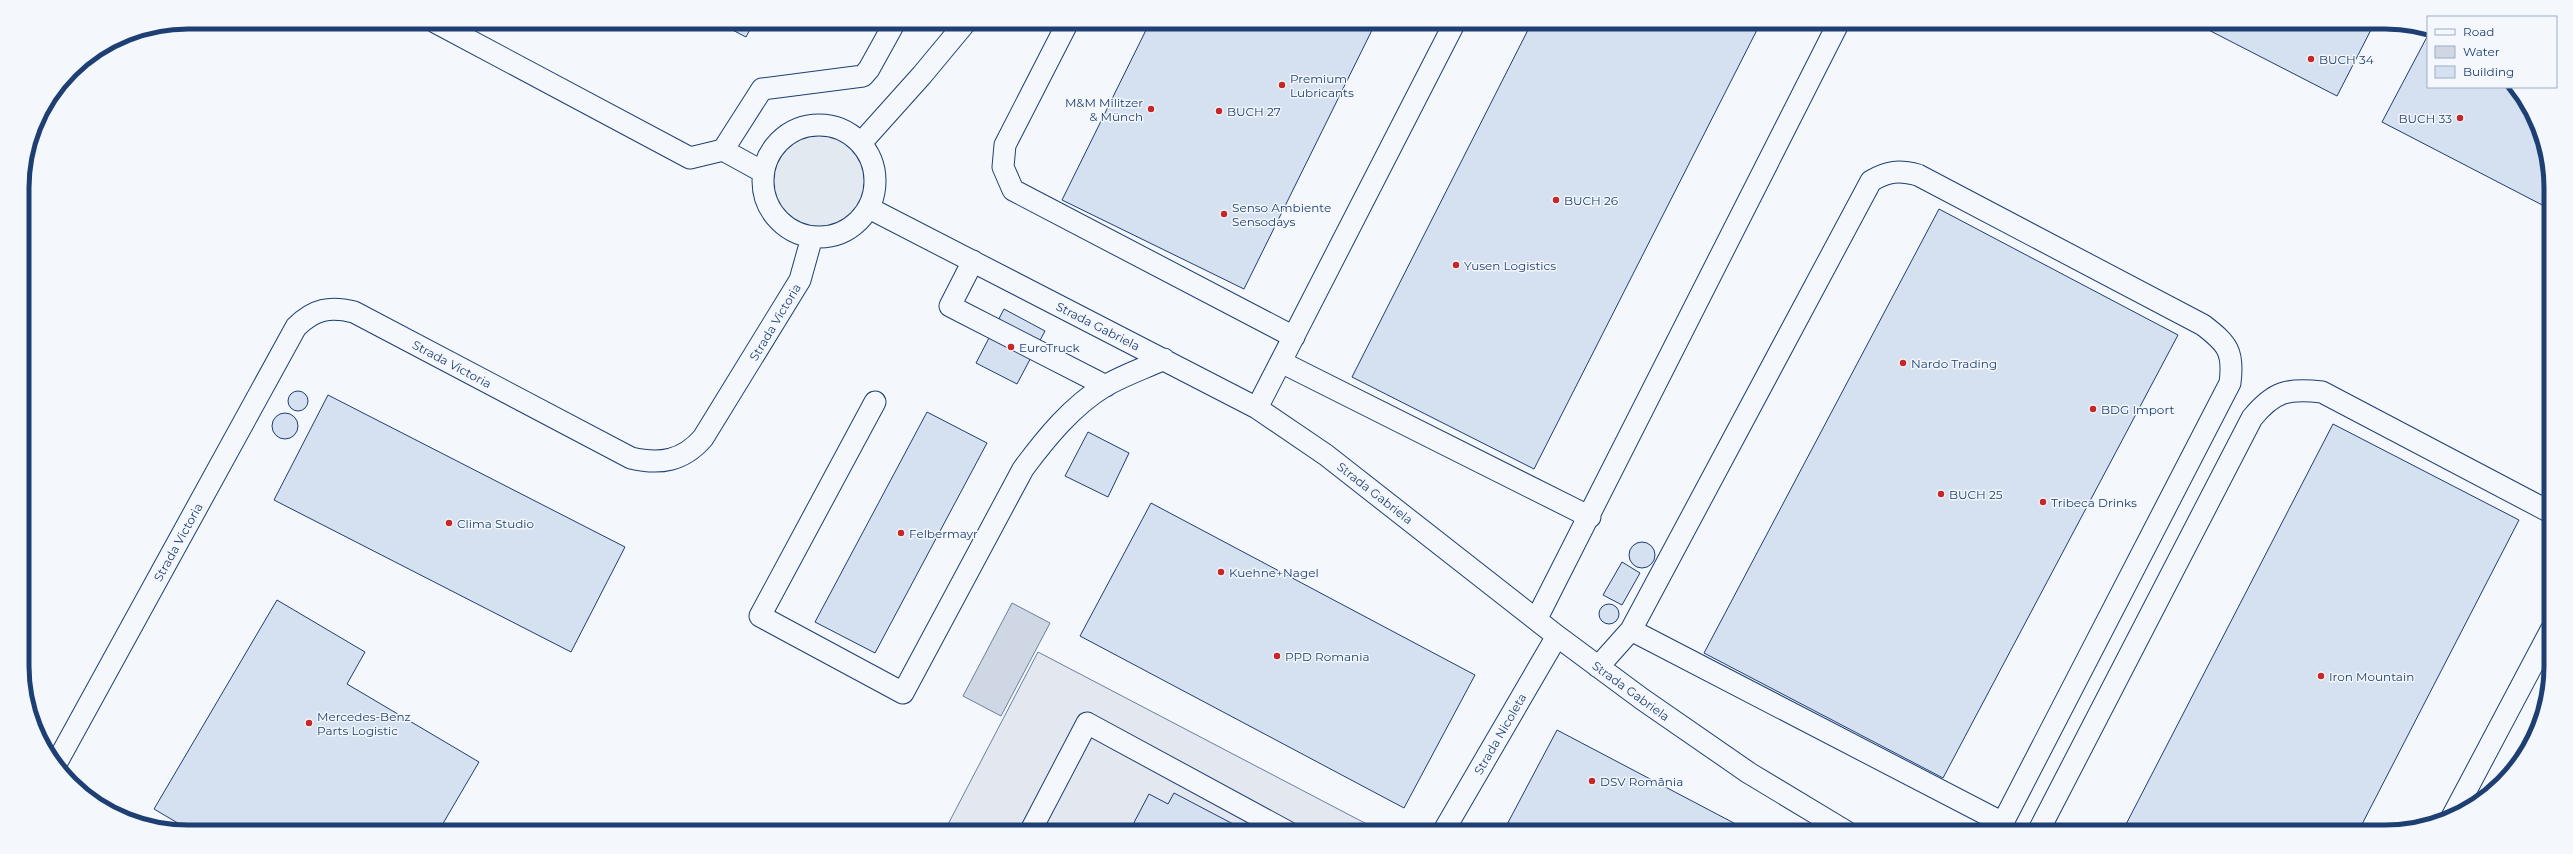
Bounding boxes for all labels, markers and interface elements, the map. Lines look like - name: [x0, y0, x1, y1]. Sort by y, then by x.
- legend: [2427, 16, 2557, 88]
- text: Road: [2463, 24, 2494, 39]
- text: Water: [2463, 44, 2500, 59]
- place label: BUCH 34: [2319, 52, 2374, 67]
- marker: BUCH 34: [2306, 54, 2316, 64]
- text: Building: [2463, 64, 2514, 79]
- place label: Premium Lubricants: [1290, 71, 1354, 100]
- marker: Premium Lubricants: [1277, 80, 1287, 90]
- place label: M&M Militzer & Münch: [1065, 95, 1143, 124]
- marker: M&M Militzer & Münch: [1146, 104, 1156, 114]
- place label: BUCH 27: [1227, 104, 1281, 119]
- marker: BUCH 27: [1214, 106, 1224, 116]
- place label: BUCH 33: [2399, 111, 2452, 126]
- marker: BUCH 33: [2455, 113, 2465, 123]
- place label: BUCH 26: [1564, 193, 1618, 208]
- marker: BUCH 26: [1551, 195, 1561, 205]
- place label: Senso Ambiente Sensodays: [1232, 200, 1331, 229]
- marker: Senso Ambiente Sensodays: [1219, 209, 1229, 219]
- place label: Yusen Logistics: [1464, 258, 1556, 273]
- marker: Yusen Logistics: [1451, 260, 1461, 270]
- street label: Strada Victoria: [746, 281, 804, 363]
- street label: Strada Gabriela: [1054, 298, 1142, 354]
- street label: Strada Victoria: [410, 337, 494, 391]
- place label: EuroTruck: [1019, 340, 1080, 355]
- marker: EuroTruck: [1006, 342, 1016, 352]
- place label: Nardo Trading: [1911, 356, 1997, 371]
- marker: Nardo Trading: [1898, 358, 1908, 368]
- place label: BDG Import: [2101, 402, 2174, 417]
- marker: BDG Import: [2088, 404, 2098, 414]
- street label: Strada Gabriela: [1334, 459, 1416, 527]
- place label: BUCH 25: [1949, 487, 2003, 502]
- marker: BUCH 25: [1936, 489, 1946, 499]
- place label: Tribeca Drinks: [2051, 495, 2137, 510]
- marker: Tribeca Drinks: [2038, 497, 2048, 507]
- street label: Strada Victoria: [150, 500, 206, 584]
- place label: Clima Studio: [457, 516, 534, 531]
- marker: Clima Studio: [444, 518, 454, 528]
- place label: Felbermayr: [909, 526, 978, 541]
- marker: Felbermayr: [896, 528, 906, 538]
- place label: Kuehne+Nagel: [1229, 565, 1319, 580]
- marker: Kuehne+Nagel: [1216, 567, 1226, 577]
- place label: PPD Romania: [1285, 649, 1369, 664]
- marker: PPD Romania: [1272, 651, 1282, 661]
- street label: Strada Gabriela: [1589, 658, 1673, 724]
- place label: Iron Mountain: [2329, 669, 2414, 684]
- marker: Iron Mountain: [2316, 671, 2326, 681]
- street label: Strada Nicoleta: [1471, 691, 1529, 777]
- place label: Mercedes-Benz Parts Logistic: [317, 709, 411, 738]
- marker: Mercedes-Benz Parts Logistic: [304, 718, 314, 728]
- place label: DSV România: [1600, 774, 1683, 789]
- marker: DSV România: [1587, 776, 1597, 786]

